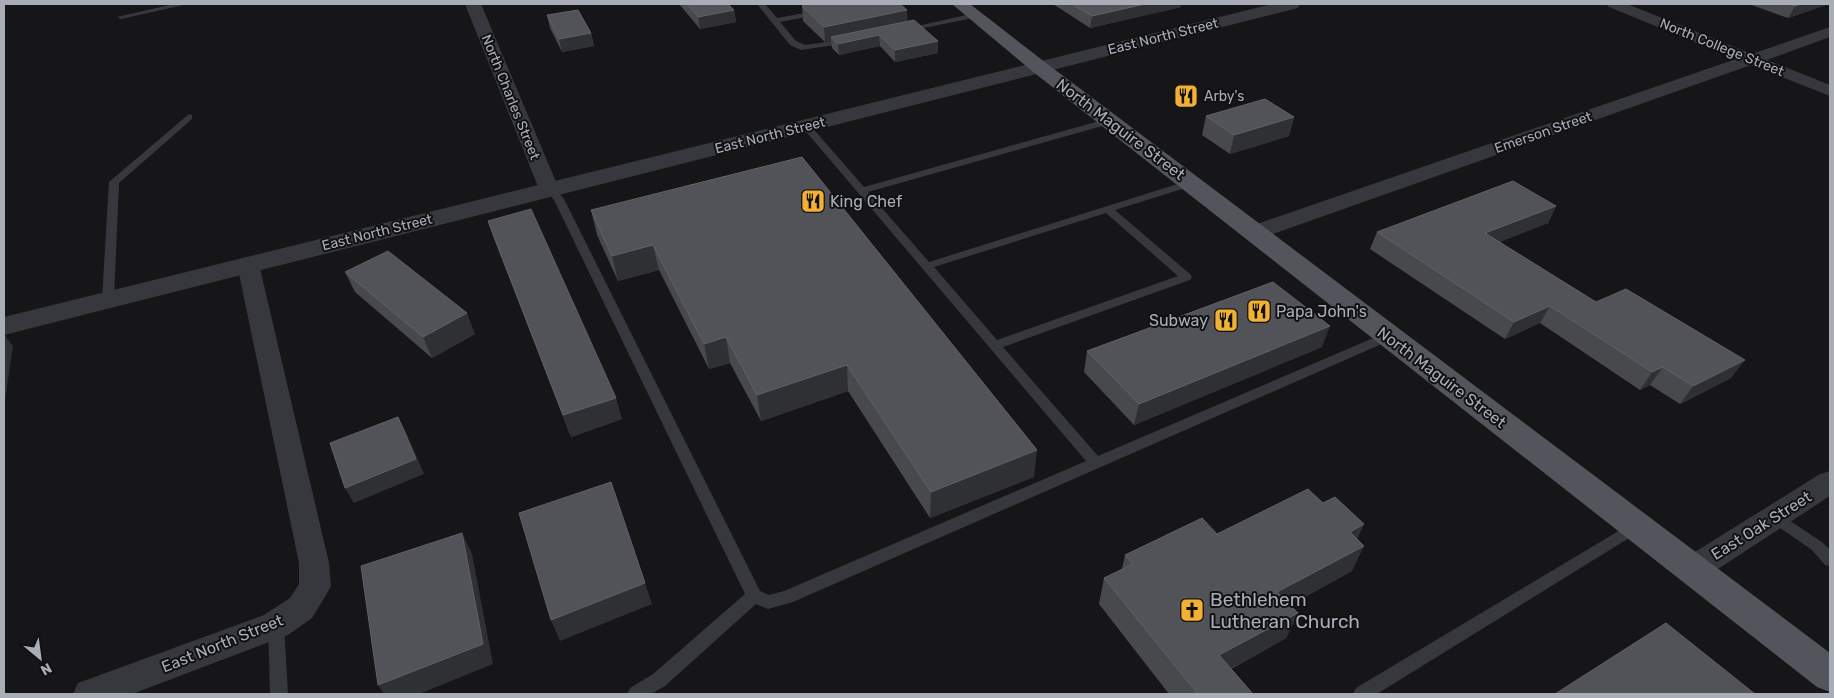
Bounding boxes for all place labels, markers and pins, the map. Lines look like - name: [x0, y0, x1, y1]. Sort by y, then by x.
- restaurant icon: Arby's: [1173, 83, 1199, 109]
- place label: Arby's: [1204, 88, 1244, 105]
- restaurant icon: King Chef: [800, 188, 826, 214]
- place label: King Chef: [830, 192, 903, 211]
- restaurant icon: Papa John's: [1246, 298, 1272, 324]
- place label: Papa John's: [1276, 302, 1367, 321]
- restaurant icon: Subway: [1213, 307, 1239, 333]
- place label: Subway: [1149, 311, 1208, 330]
- place label: Bethlehem Lutheran Church: [1210, 588, 1360, 633]
- church icon: Bethlehem Lutheran Church: [1179, 597, 1205, 623]

